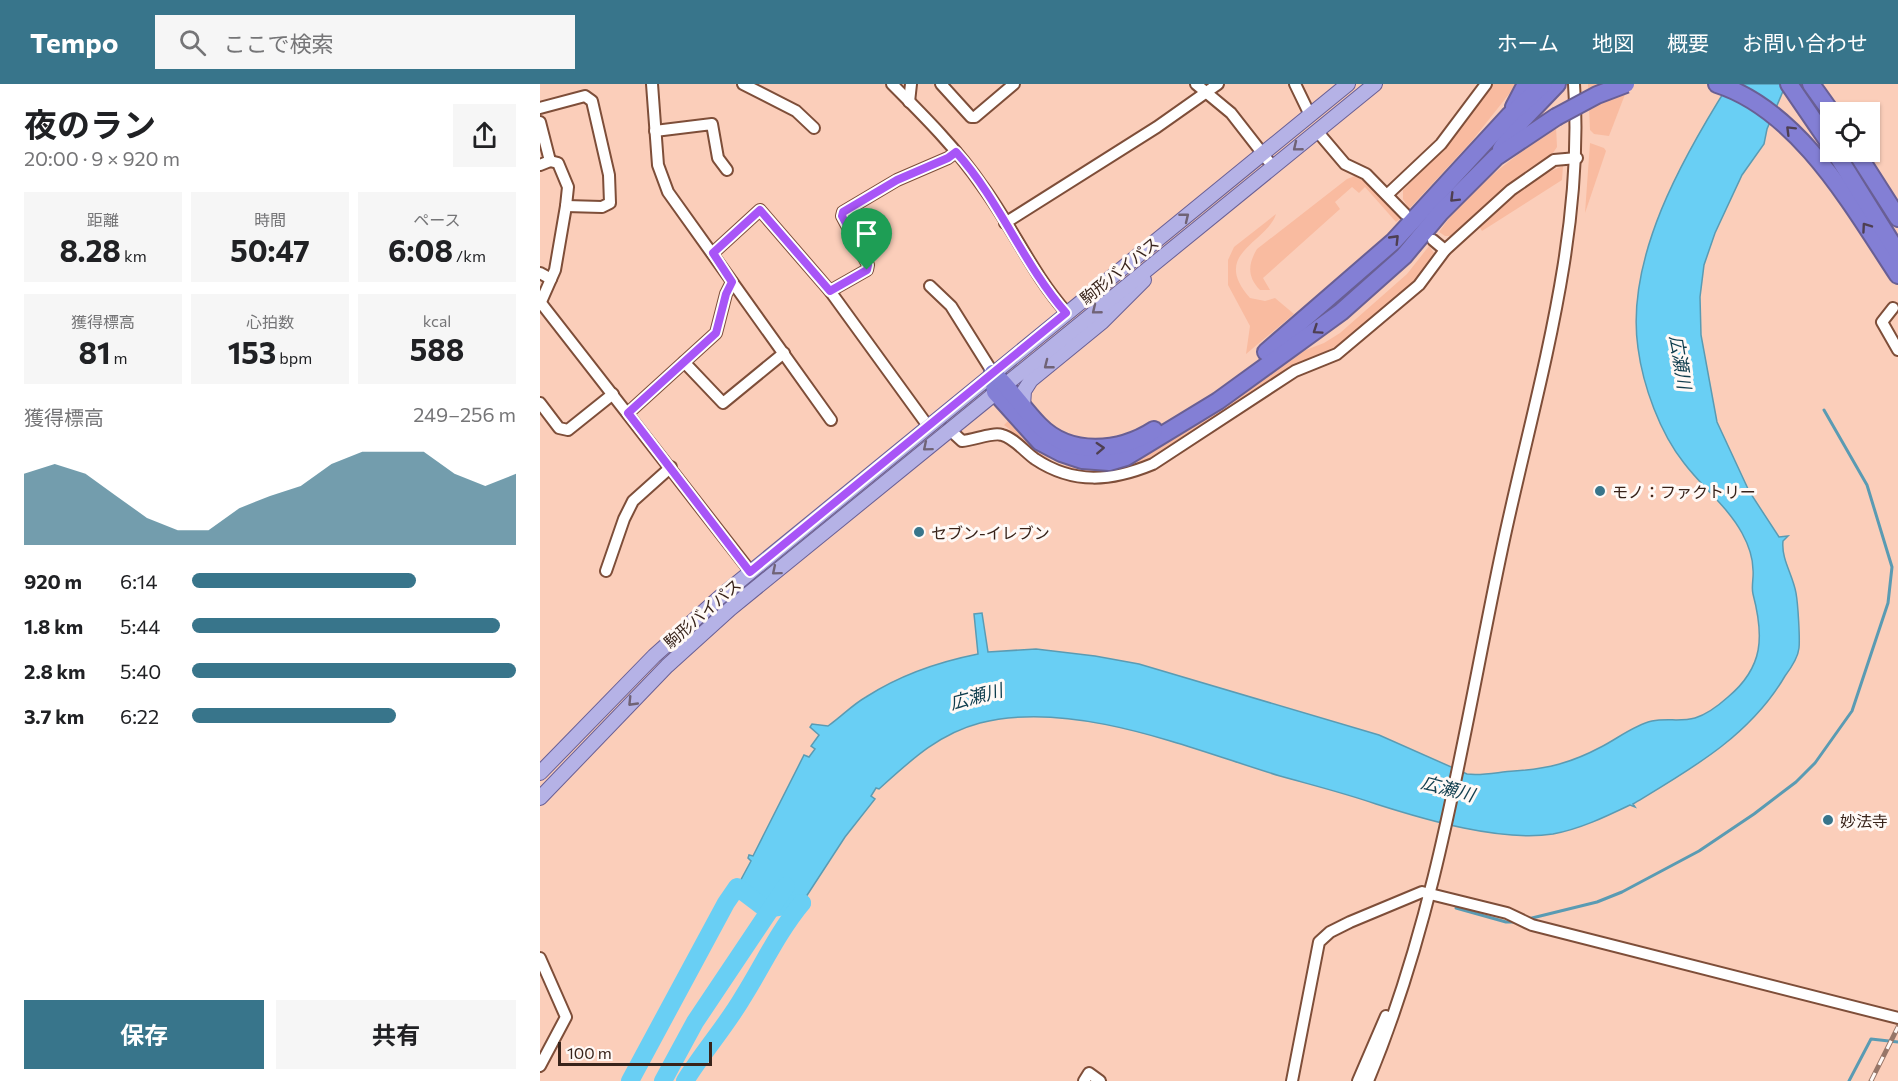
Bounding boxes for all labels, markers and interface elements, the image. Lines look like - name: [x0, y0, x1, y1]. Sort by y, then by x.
- search box: [155, 15, 575, 69]
- text: Tempo: [30, 25, 119, 59]
- icon: search: [176, 26, 209, 59]
- text: ここで検索: [224, 30, 334, 57]
- text: ホーム: [1497, 30, 1559, 55]
- text: 地図: [1592, 30, 1634, 55]
- text: 概要: [1667, 30, 1709, 55]
- text: お問い合わせ: [1742, 30, 1868, 55]
- map controls: [1820, 102, 1880, 162]
- button: locate: [1820, 102, 1880, 162]
- text: 夜のラン: [24, 103, 156, 144]
- button: share: [453, 104, 516, 167]
- one-way arrow: [1786, 126, 1797, 136]
- one-way arrow: [1293, 140, 1304, 151]
- text: 20:00 · 9 × 920 m: [24, 146, 180, 170]
- one-way arrow: [1451, 191, 1462, 202]
- pin: [841, 208, 892, 270]
- text: 距離: [87, 210, 119, 229]
- text: 時間: [254, 210, 286, 229]
- text: ペース: [413, 210, 461, 229]
- one-way arrow: [1178, 213, 1189, 224]
- icon: arrive: [850, 217, 883, 250]
- one-way arrow: [1862, 222, 1873, 233]
- text: 8.28: [59, 231, 121, 268]
- text: 50:47: [230, 231, 310, 268]
- text: 6:08: [388, 231, 453, 268]
- street label: 駒形バイパス: [1076, 233, 1162, 307]
- one-way arrow: [1388, 236, 1399, 247]
- text: km: [121, 246, 147, 265]
- text: /km: [453, 246, 486, 265]
- one-way arrow: [1092, 302, 1103, 313]
- text: kcal: [423, 311, 451, 330]
- text: 獲得標高: [71, 312, 135, 331]
- text: 心拍数: [246, 312, 294, 331]
- one-way arrow: [1313, 323, 1324, 334]
- text: 588: [410, 330, 464, 367]
- text: 81: [78, 333, 111, 370]
- text: 153: [228, 333, 276, 370]
- water label: 広瀬川: [1666, 334, 1696, 392]
- text: m: [111, 348, 128, 367]
- text: bpm: [276, 348, 312, 367]
- one-way arrow: [1044, 358, 1055, 369]
- text: 249–256 m: [413, 402, 516, 426]
- text: 獲得標高: [24, 405, 104, 429]
- one-way arrow: [923, 440, 934, 451]
- one-way arrow: [1096, 441, 1105, 454]
- place label: モノ：ファクトリー: [1612, 482, 1756, 501]
- marker: モノ：ファクトリー: [1593, 484, 1607, 498]
- place label: セブン-イレブン: [931, 523, 1050, 542]
- marker: セブン-イレブン: [912, 525, 926, 539]
- one-way arrow: [772, 564, 783, 575]
- text: 920 m: [24, 569, 82, 593]
- text: 6:14: [120, 569, 157, 593]
- street label: 駒形バイパス: [660, 574, 744, 652]
- text: 1.8 km: [24, 614, 83, 638]
- text: 5:44: [120, 614, 160, 638]
- text: 2.8 km: [24, 659, 86, 683]
- text: 5:40: [120, 659, 161, 683]
- water label: 広瀬川: [947, 678, 1007, 714]
- one-way arrow: [628, 694, 639, 705]
- text: 3.7 km: [24, 704, 84, 728]
- text: 6:22: [120, 704, 159, 728]
- water label: 広瀬川: [1419, 770, 1479, 806]
- place label: 妙法寺: [1840, 811, 1888, 830]
- marker: 妙法寺: [1821, 813, 1835, 827]
- button: 保存: [24, 1000, 264, 1069]
- button: 共有: [276, 1000, 516, 1069]
- scale bar: [558, 1039, 712, 1066]
- text: 100 m: [567, 1043, 612, 1062]

